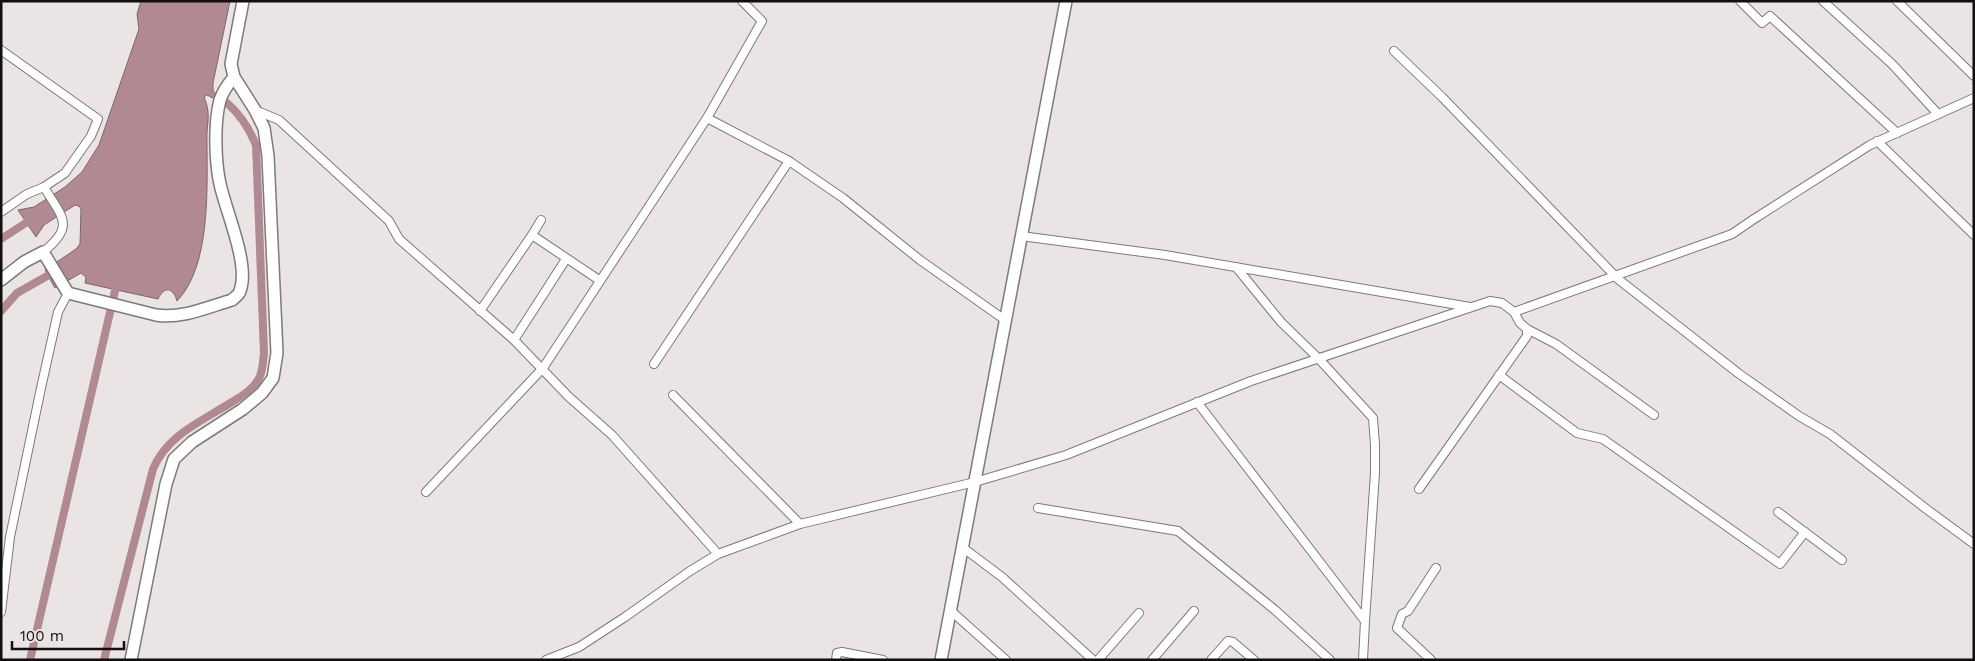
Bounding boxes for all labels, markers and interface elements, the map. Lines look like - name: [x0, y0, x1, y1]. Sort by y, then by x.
- scale bar: [12, 618, 125, 650]
- text: 100 m: [20, 627, 64, 645]

